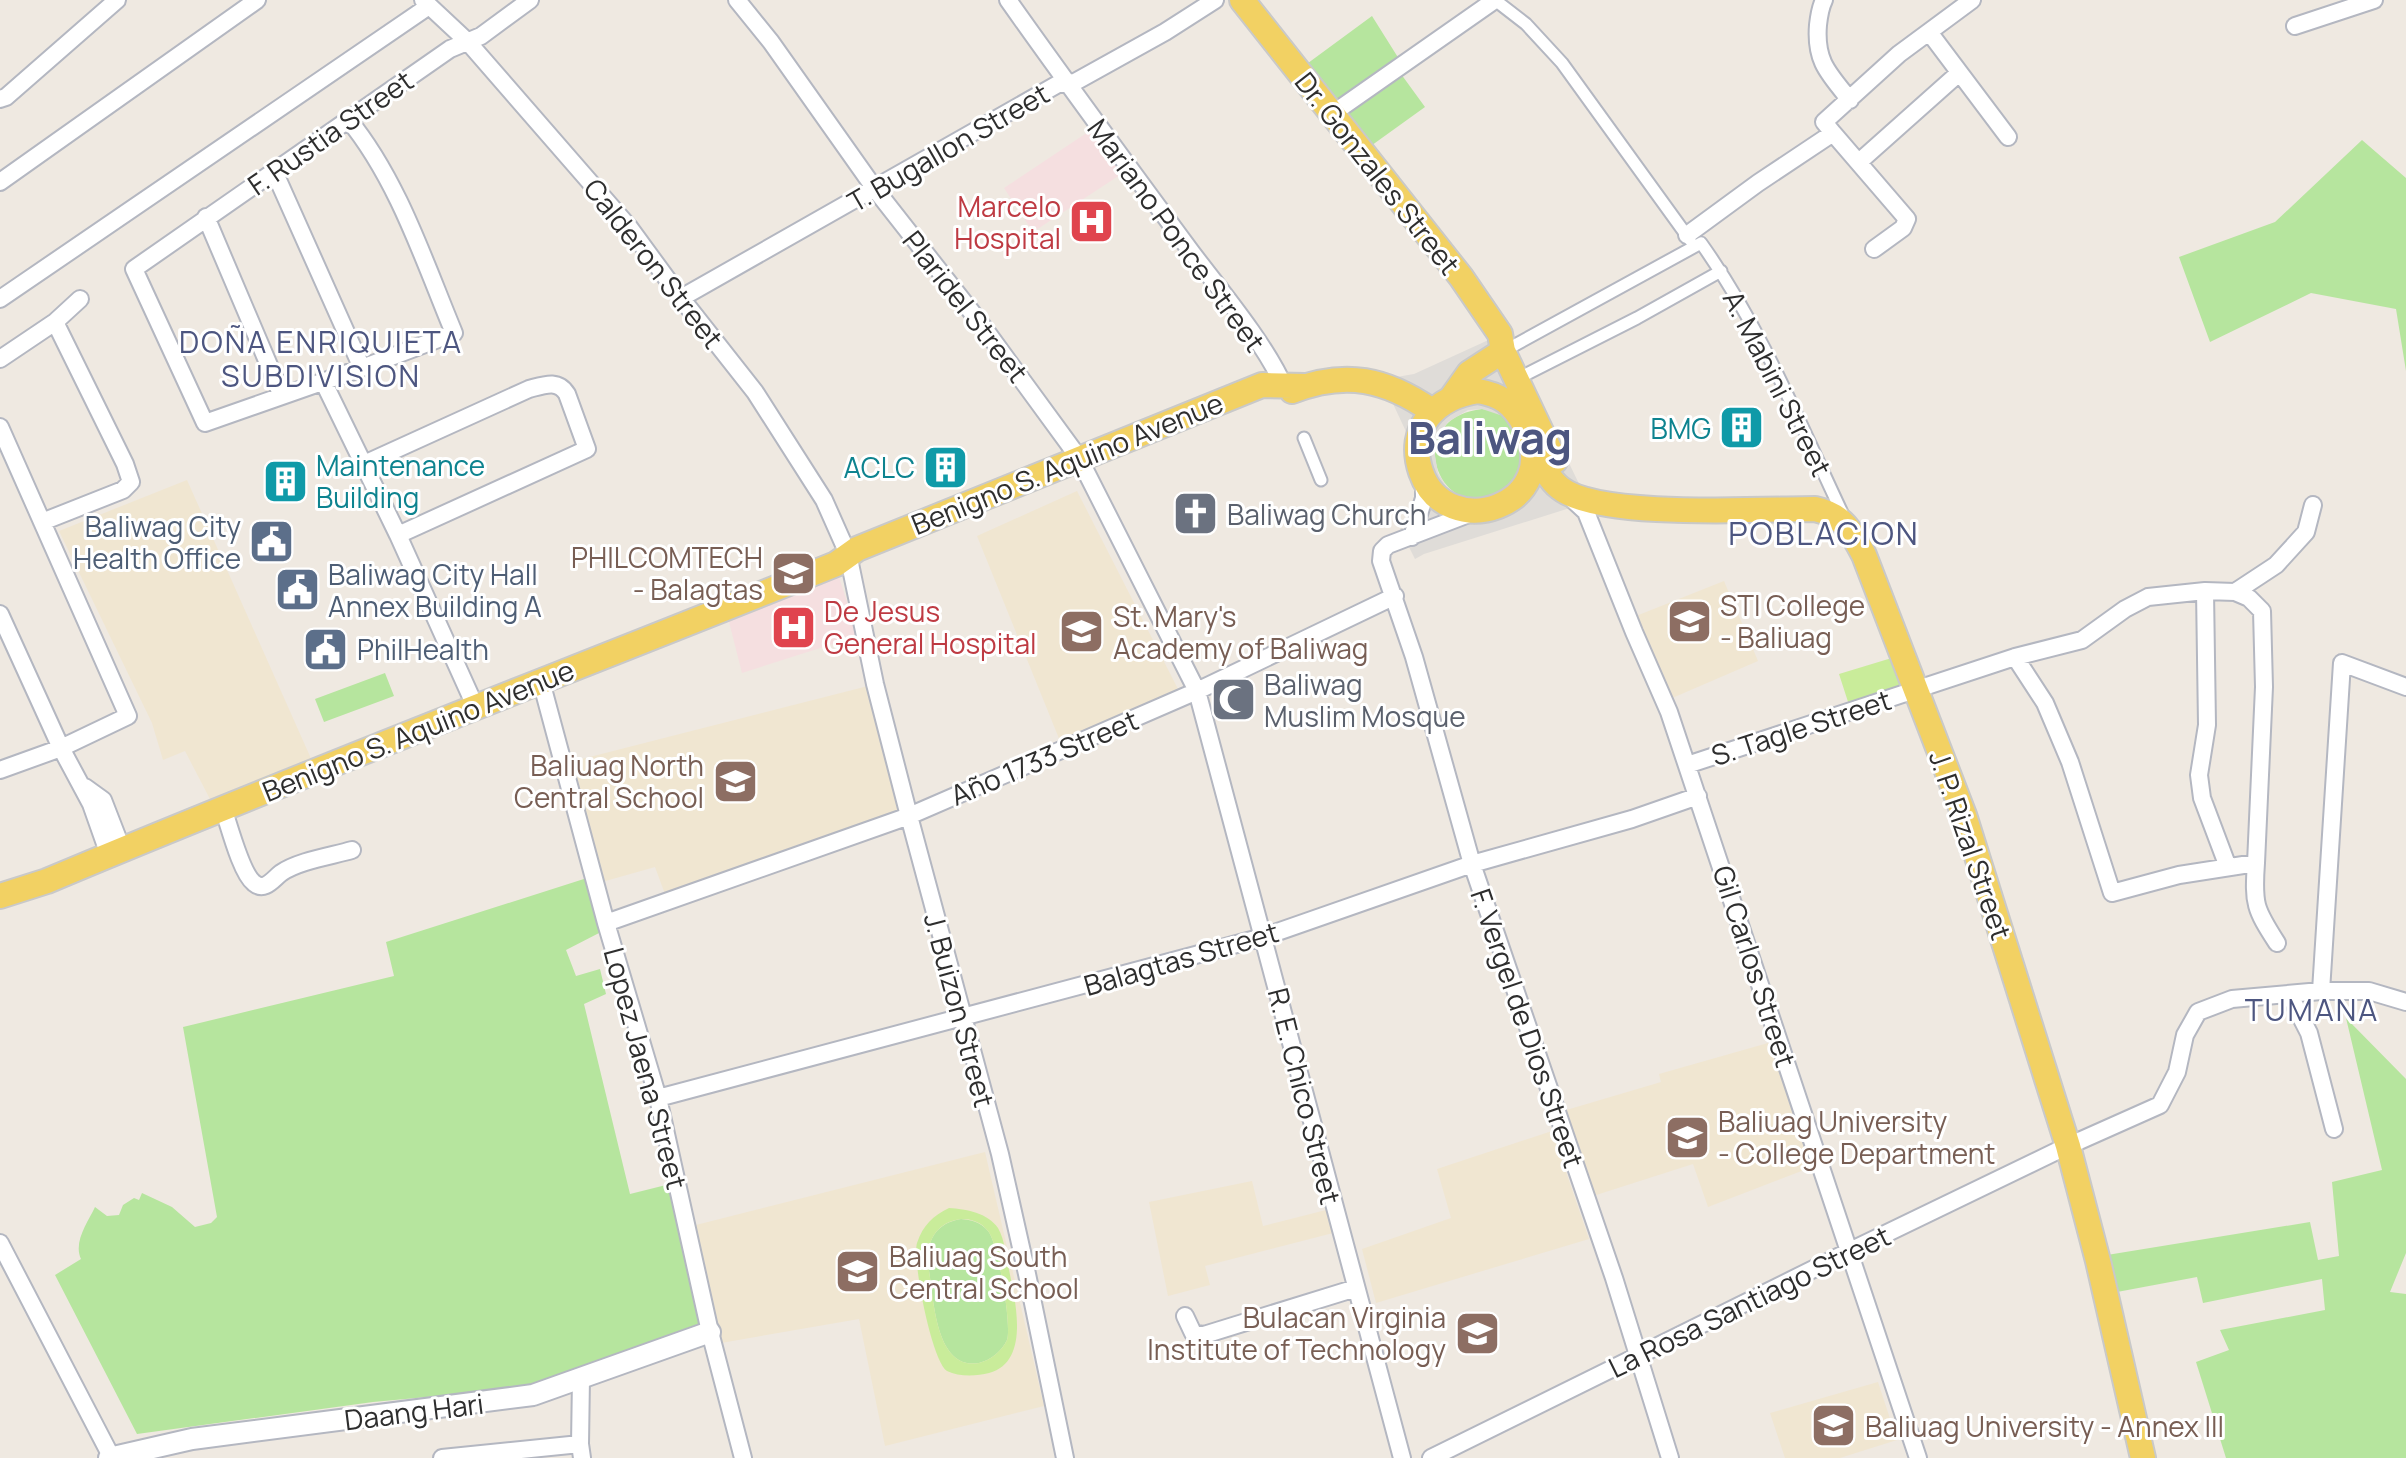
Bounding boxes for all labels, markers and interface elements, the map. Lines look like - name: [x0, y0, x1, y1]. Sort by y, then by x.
- street label: F. Rustia Street: [240, 61, 420, 203]
- street label: Dr. Gonzales Street: [1287, 64, 1469, 282]
- street label: T. Bugallon Street: [840, 74, 1056, 220]
- street label: Mariano Ponce Street: [1080, 111, 1274, 359]
- street label: Calderon Street: [576, 170, 732, 356]
- place label: Marcelo Hospital: [954, 187, 1061, 257]
- hospital icon: Marcelo Hospital: [1068, 198, 1116, 246]
- street label: Plaridel Street: [895, 222, 1037, 390]
- street label: A. Mabini Street: [1715, 284, 1841, 482]
- district label: DOÑA ENRIQUIETA SUBDIVISION: [179, 321, 463, 396]
- street label: Benigno S. Aquino Avenue: [906, 383, 1228, 543]
- building icon: BMG: [1718, 404, 1766, 452]
- district label: Baliwag: [1408, 407, 1572, 467]
- place label: BMG: [1651, 409, 1711, 447]
- building icon: ACLC: [922, 443, 970, 491]
- place label: Maintenance Building: [316, 446, 485, 516]
- place label: ACLC: [843, 448, 915, 486]
- building icon: Maintenance Building: [261, 457, 309, 505]
- church icon: Baliwag Church: [1172, 490, 1220, 538]
- place label: Baliwag Church: [1227, 495, 1426, 533]
- place label: Baliwag City Health Office: [73, 507, 241, 577]
- district label: POBLACION: [1728, 511, 1920, 555]
- public building icon: Baliwag City Health Office: [248, 518, 296, 566]
- place label: PHILCOMTECH - Balagtas: [571, 538, 763, 608]
- school or university icon: PHILCOMTECH - Balagtas: [770, 549, 818, 597]
- place label: Baliwag City Hall Annex Building A: [328, 555, 542, 625]
- public building icon: Baliwag City Hall Annex Building A: [273, 566, 321, 614]
- place label: STI College - Baliuag: [1720, 586, 1865, 656]
- place label: De Jesus General Hospital: [824, 592, 1037, 662]
- place label: St. Mary's Academy of Baliwag: [1113, 597, 1368, 667]
- school or university icon: STI College - Baliuag: [1665, 597, 1713, 645]
- hospital icon: De Jesus General Hospital: [769, 603, 817, 651]
- school or university icon: St. Mary's Academy of Baliwag: [1058, 608, 1106, 656]
- public building icon: PhilHealth: [302, 625, 350, 673]
- place label: PhilHealth: [357, 630, 489, 668]
- street label: Benigno S. Aquino Avenue: [257, 650, 579, 810]
- place label: Baliwag Muslim Mosque: [1264, 665, 1466, 735]
- mosque icon: Baliwag Muslim Mosque: [1209, 676, 1257, 724]
- street label: S. Tagle Street: [1706, 680, 1896, 774]
- street label: Año 1733 Street: [944, 700, 1144, 814]
- street label: J. P. Rizal Street: [1921, 745, 2021, 945]
- place label: Baliuag North Central School: [514, 746, 704, 816]
- school or university icon: Baliuag North Central School: [711, 757, 759, 805]
- street label: Gil Carlos Street: [1705, 860, 1805, 1072]
- street label: F. Vergel de Dios Street: [1462, 883, 1594, 1173]
- street label: J. Buizon Street: [916, 909, 1004, 1111]
- street label: Balagtas Street: [1079, 912, 1283, 1004]
- street label: Lopez Jaena Street: [595, 943, 697, 1193]
- street label: R. E. Chico Street: [1260, 984, 1350, 1208]
- district label: TUMANA: [2245, 989, 2379, 1030]
- place label: Baliuag University - College Department: [1718, 1102, 1996, 1172]
- school or university icon: Baliuag University - College Department: [1663, 1113, 1711, 1161]
- street label: La Rosa Santiago Street: [1602, 1216, 1896, 1386]
- place label: Baliuag South Central School: [889, 1237, 1079, 1307]
- school or university icon: Baliuag South Central School: [834, 1248, 882, 1296]
- place label: Bulacan Virginia Institute of Technology: [1147, 1298, 1446, 1368]
- school or university icon: Bulacan Virginia Institute of Technology: [1453, 1309, 1501, 1357]
- street label: Daang Hari: [342, 1384, 486, 1438]
- school or university icon: Baliuag University - Annex III: [1810, 1402, 1858, 1450]
- place label: Baliuag University - Annex III: [1865, 1407, 2224, 1445]

